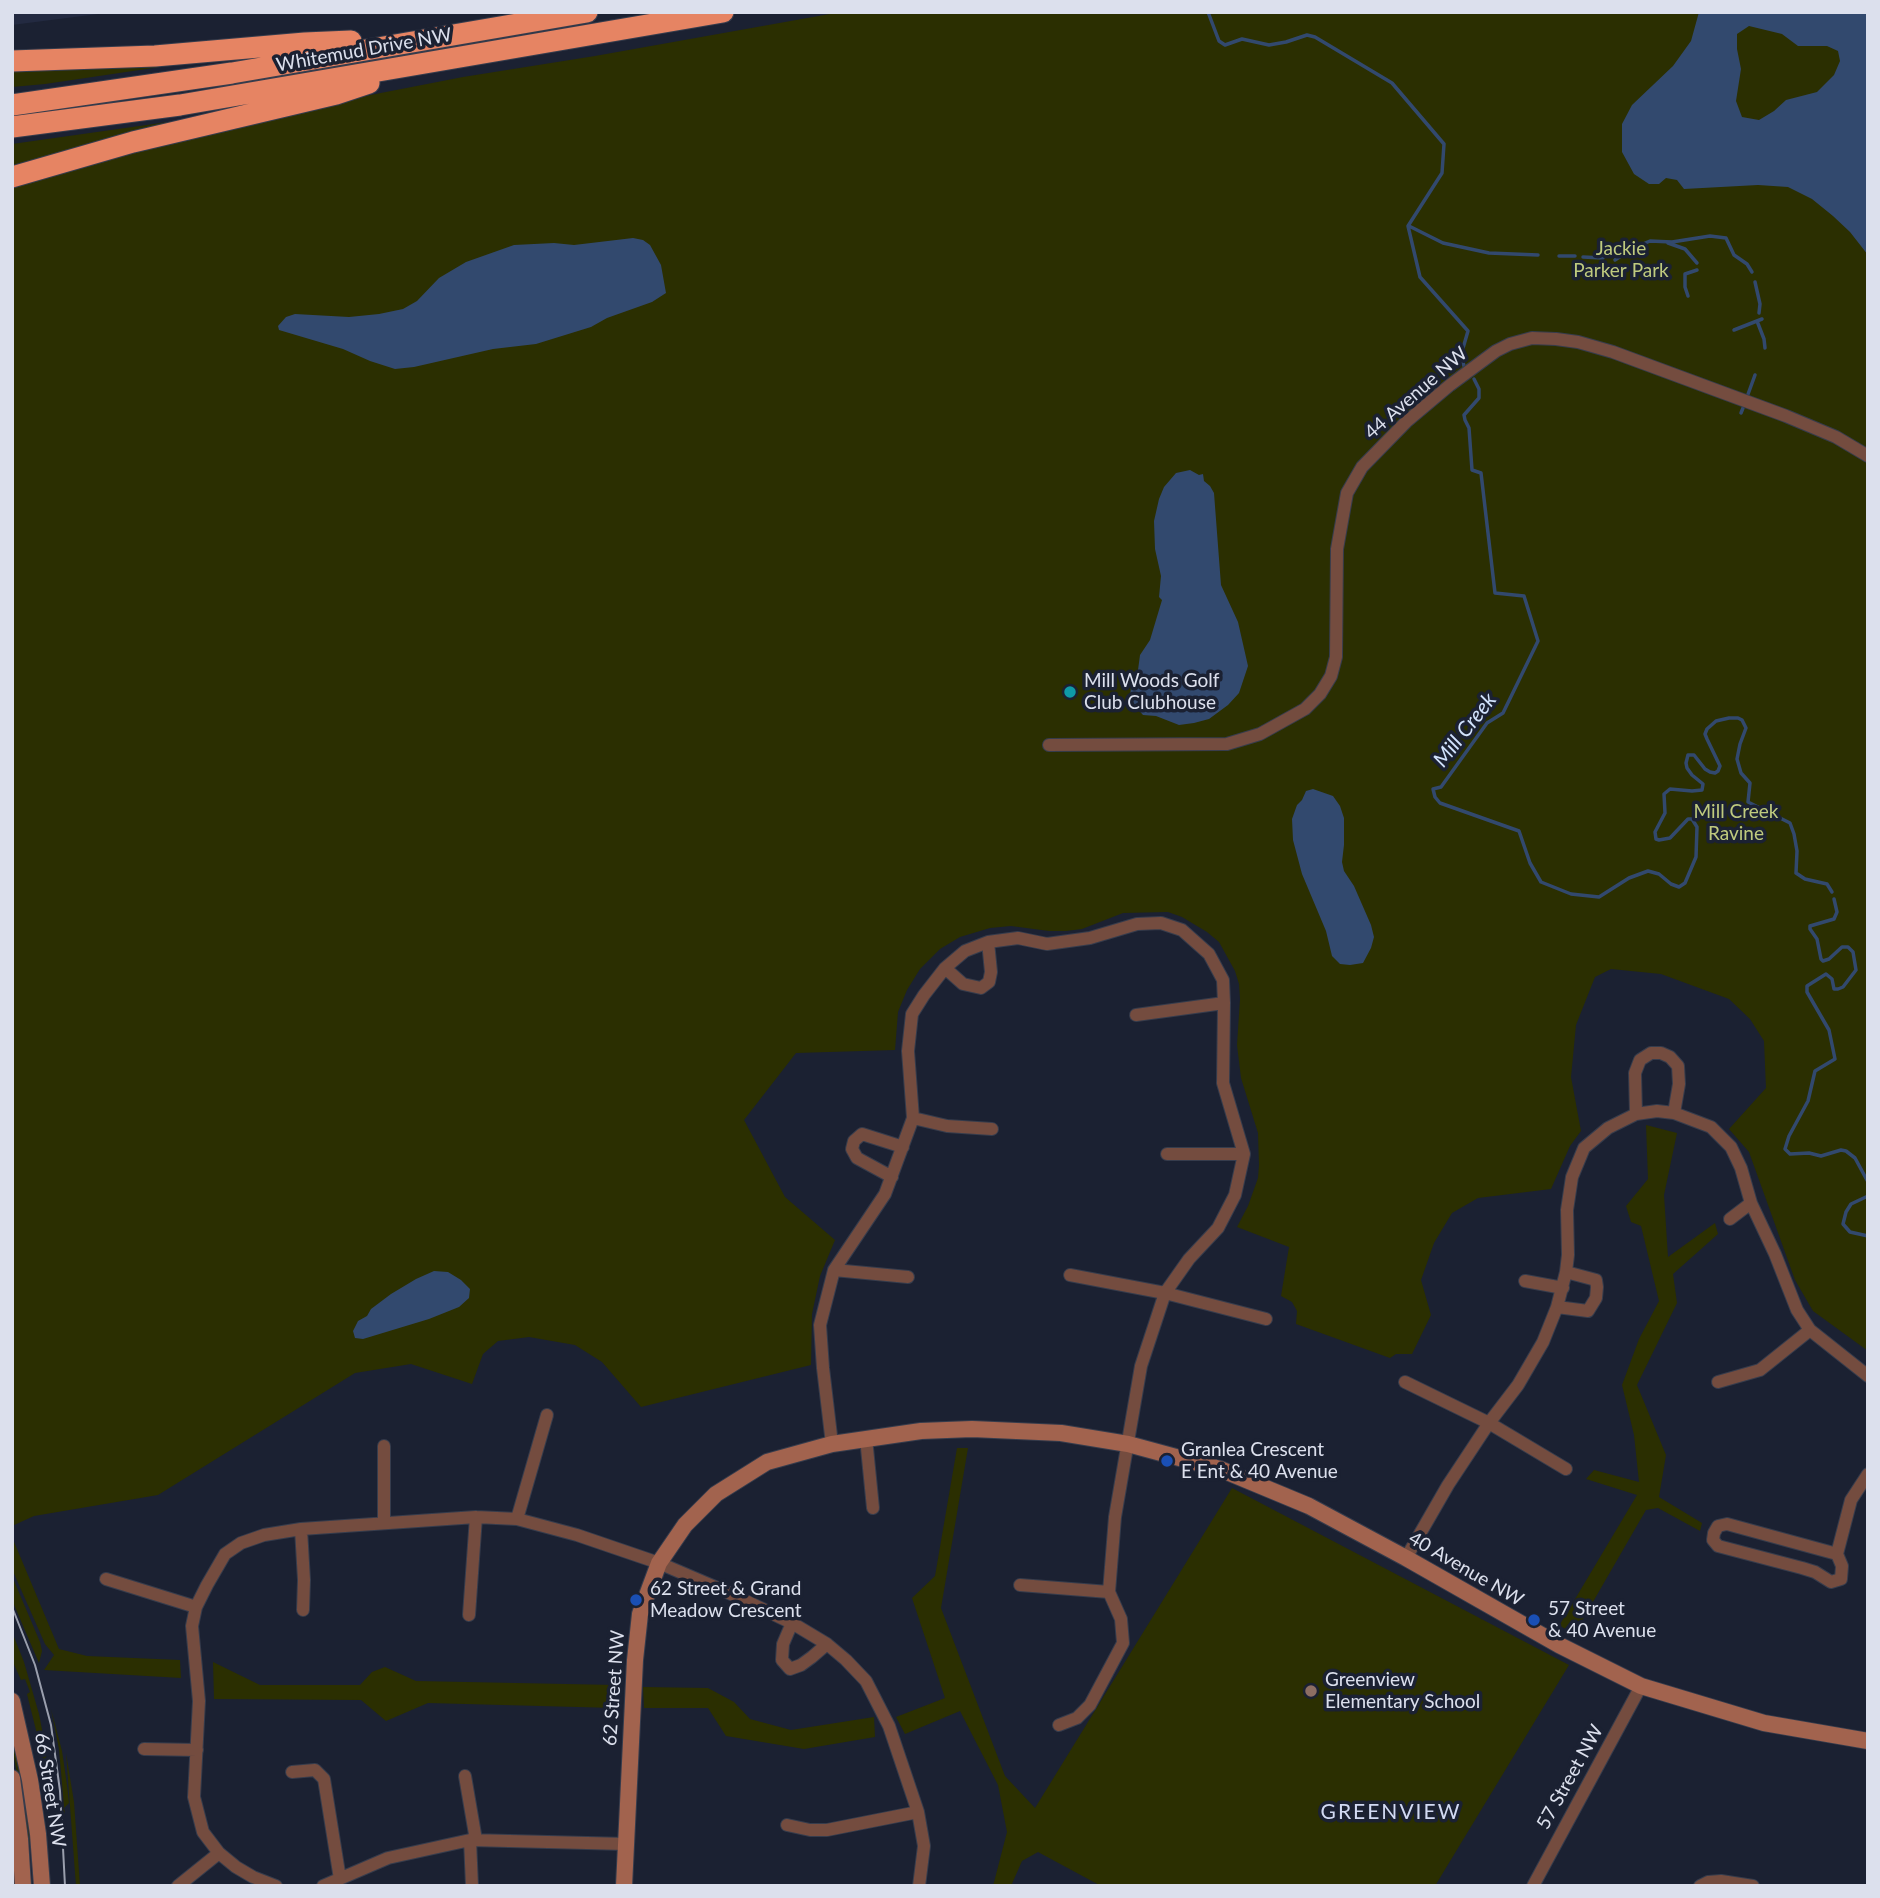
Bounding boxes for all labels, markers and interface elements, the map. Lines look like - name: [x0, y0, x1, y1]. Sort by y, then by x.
- street label: Whitemud Drive NW: [275, 23, 453, 77]
- park label: Jackie Parker Park: [1573, 238, 1669, 282]
- street label: 44 Avenue NW: [1360, 342, 1472, 444]
- place label: Mill Woods Golf Club Clubhouse: [1084, 670, 1219, 714]
- marker: Mill Woods Golf Club Clubhouse: [1062, 684, 1078, 700]
- water label: Mill Creek: [1428, 688, 1502, 772]
- park label: Mill Creek Ravine: [1694, 801, 1778, 845]
- place label: Granlea Crescent E Ent & 40 Avenue: [1181, 1439, 1338, 1483]
- marker: Granlea Crescent E Ent & 40 Avenue: [1159, 1453, 1175, 1469]
- street label: 40 Avenue NW: [1405, 1527, 1527, 1611]
- place label: 62 Street & Grand Meadow Crescent: [650, 1578, 802, 1622]
- marker: 62 Street & Grand Meadow Crescent: [628, 1592, 644, 1608]
- place label: 57 Street & 40 Avenue: [1548, 1598, 1656, 1642]
- marker: 57 Street & 40 Avenue: [1526, 1612, 1542, 1628]
- street label: 62 Street NW: [599, 1629, 629, 1747]
- place label: Greenview Elementary School: [1325, 1669, 1480, 1713]
- marker: Greenview Elementary School: [1303, 1683, 1319, 1699]
- street label: 57 Street NW: [1532, 1721, 1608, 1833]
- street label: 66 Street NW: [30, 1731, 70, 1849]
- district label: GREENVIEW: [1322, 1799, 1460, 1825]

